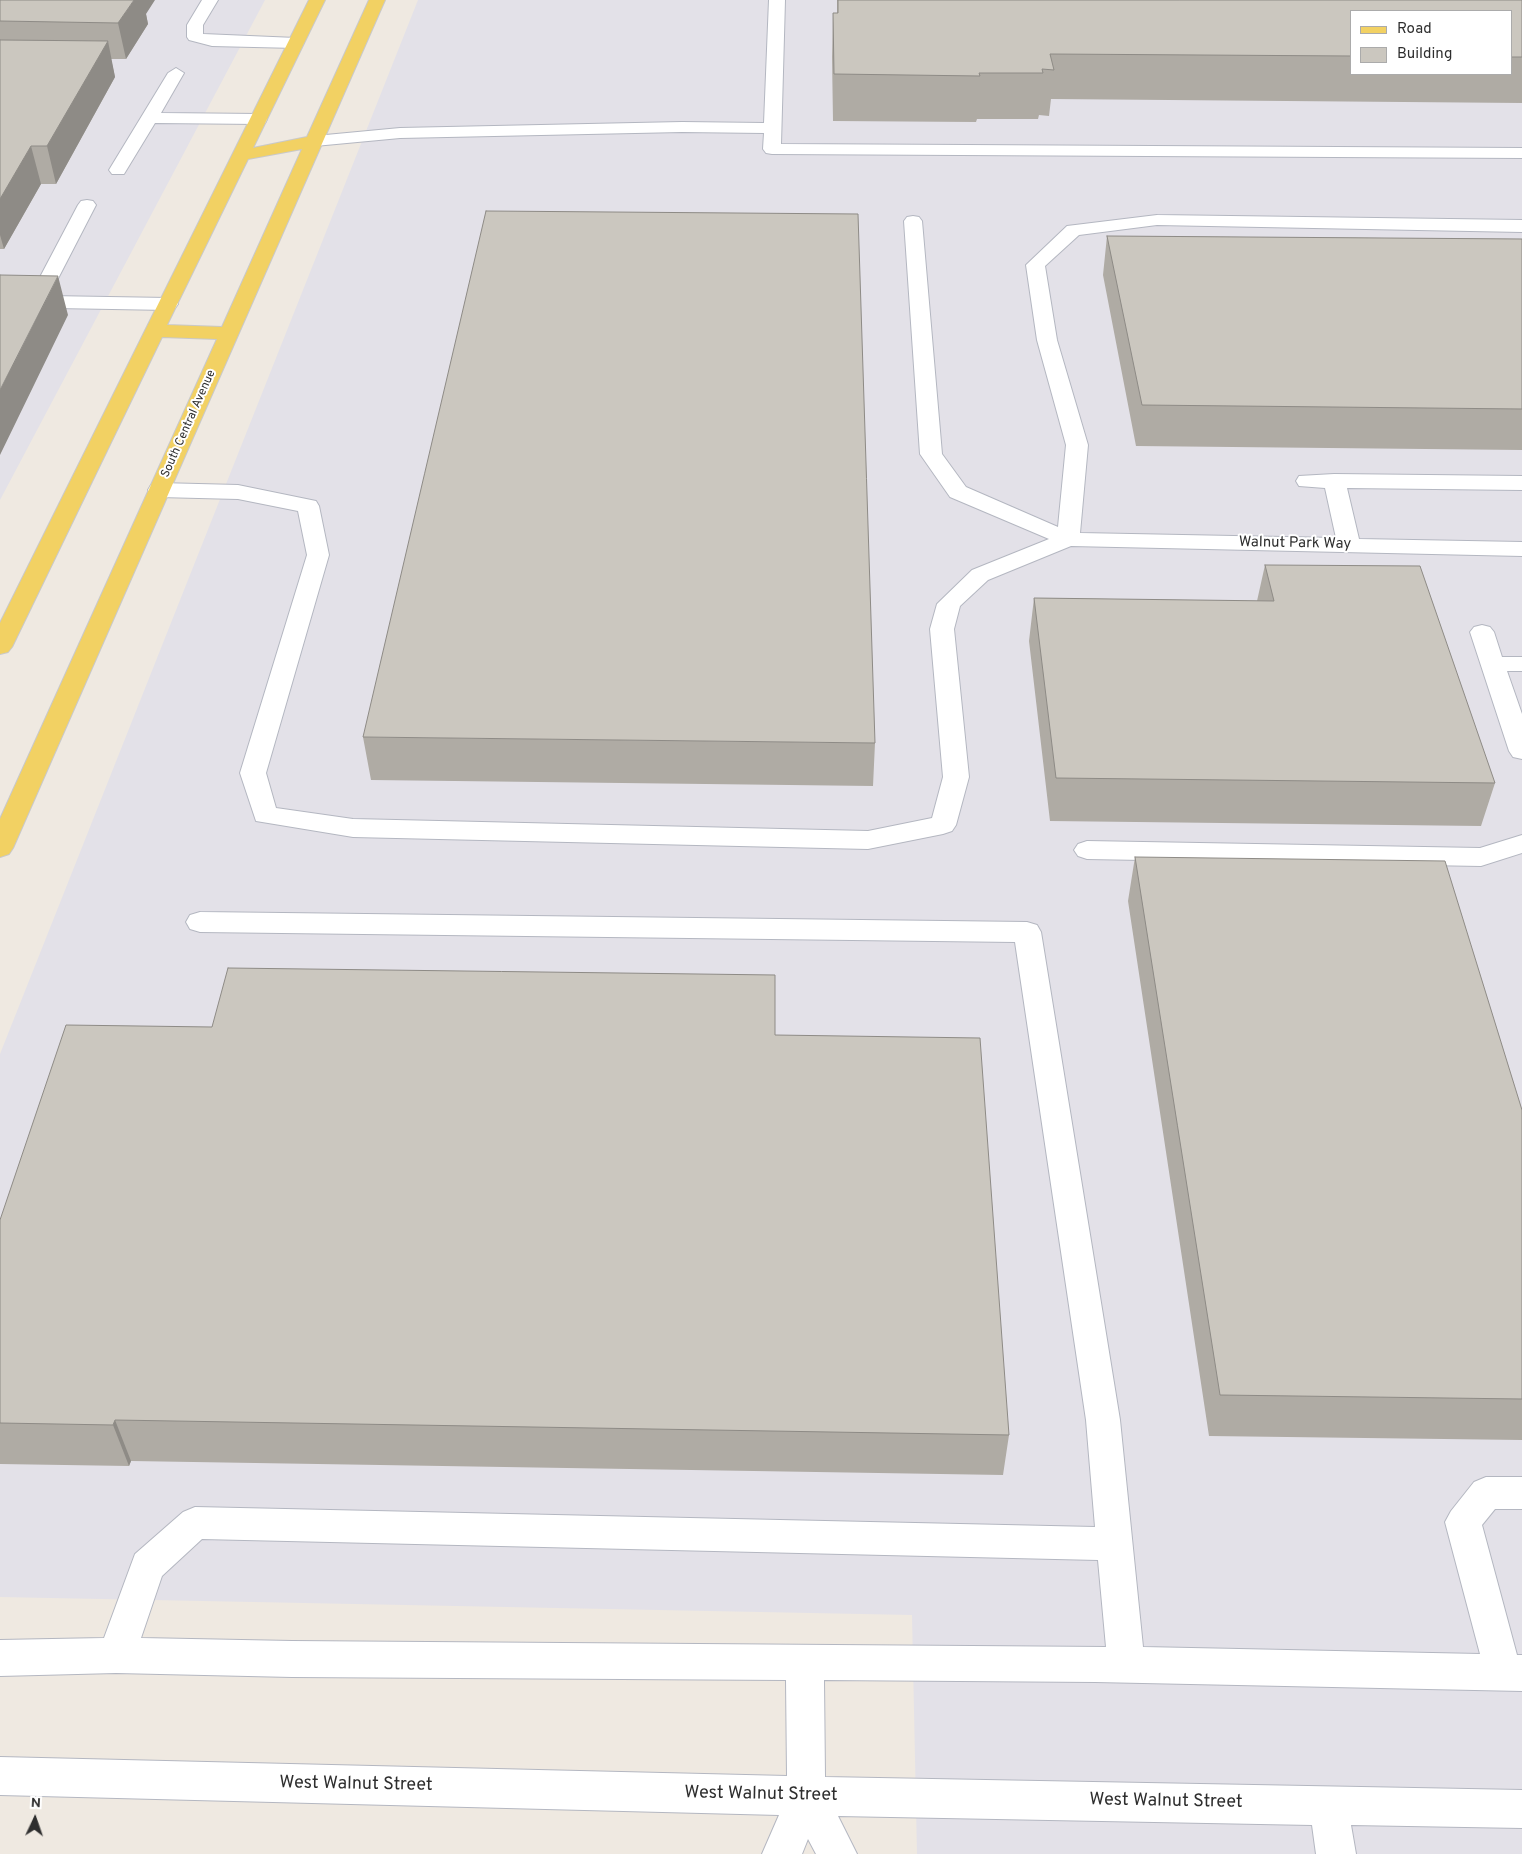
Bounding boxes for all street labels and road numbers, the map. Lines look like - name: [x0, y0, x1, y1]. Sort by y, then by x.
- street label: South Central Avenue: [159, 368, 219, 480]
- street label: Walnut Park Way: [1239, 534, 1351, 554]
- street label: West Walnut Street: [279, 1773, 433, 1797]
- street label: West Walnut Street: [684, 1783, 838, 1807]
- street label: West Walnut Street: [1089, 1790, 1243, 1814]

